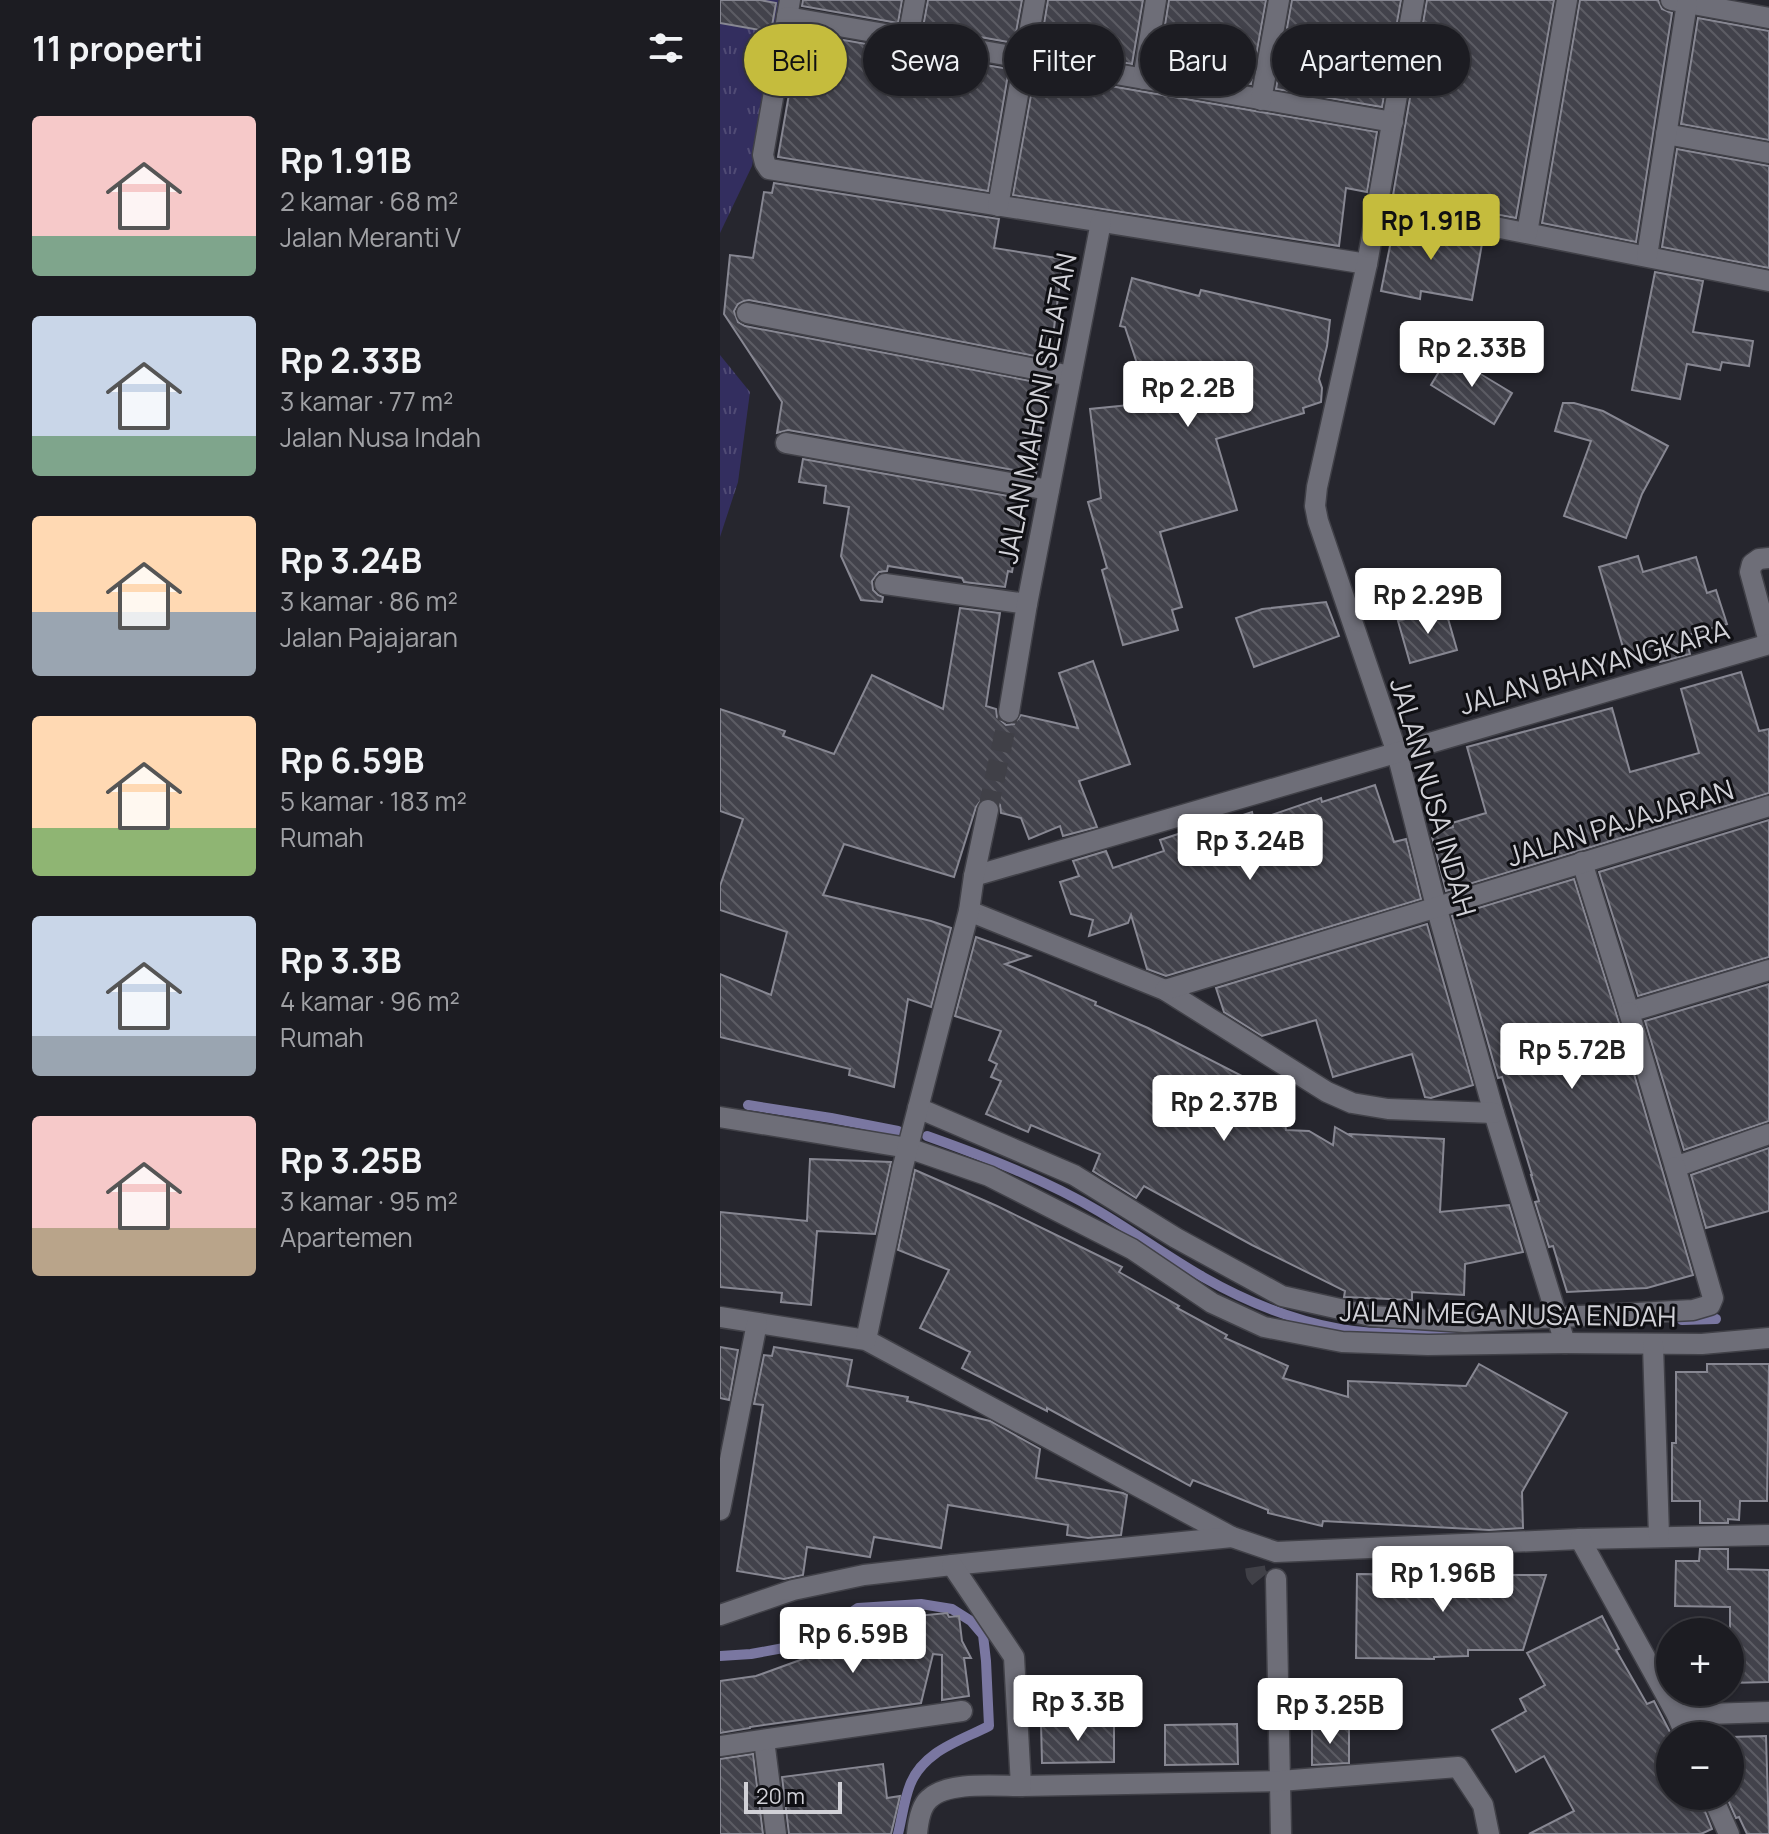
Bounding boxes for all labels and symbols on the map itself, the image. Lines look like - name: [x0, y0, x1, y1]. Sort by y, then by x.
- pin: Rp 1.91B: [1348, 194, 1514, 262]
- street label: JALAN MAHONI SELATAN: [987, 249, 1085, 567]
- pin: Rp 2.33B: [1389, 321, 1555, 389]
- pin: Rp 2.2B: [1114, 361, 1262, 429]
- pin: Rp 2.29B: [1345, 568, 1511, 636]
- street label: JALAN BHAYANGKARA: [1455, 609, 1734, 723]
- street label: JALAN NUSA INDAH: [1382, 673, 1486, 921]
- street label: JALAN PAJAJARAN: [1502, 769, 1738, 875]
- pin: Rp 3.24B: [1167, 814, 1333, 882]
- pin: Rp 5.72B: [1489, 1023, 1655, 1091]
- pin: Rp 2.37B: [1141, 1075, 1307, 1143]
- street label: JALAN MEGA NUSA ENDAH: [1339, 1291, 1677, 1335]
- pin: Rp 1.96B: [1360, 1546, 1526, 1614]
- pin: Rp 6.59B: [770, 1607, 936, 1675]
- pin: Rp 3.3B: [1004, 1675, 1152, 1743]
- pin: Rp 3.25B: [1247, 1678, 1413, 1746]
- scale bar: [744, 1778, 842, 1814]

